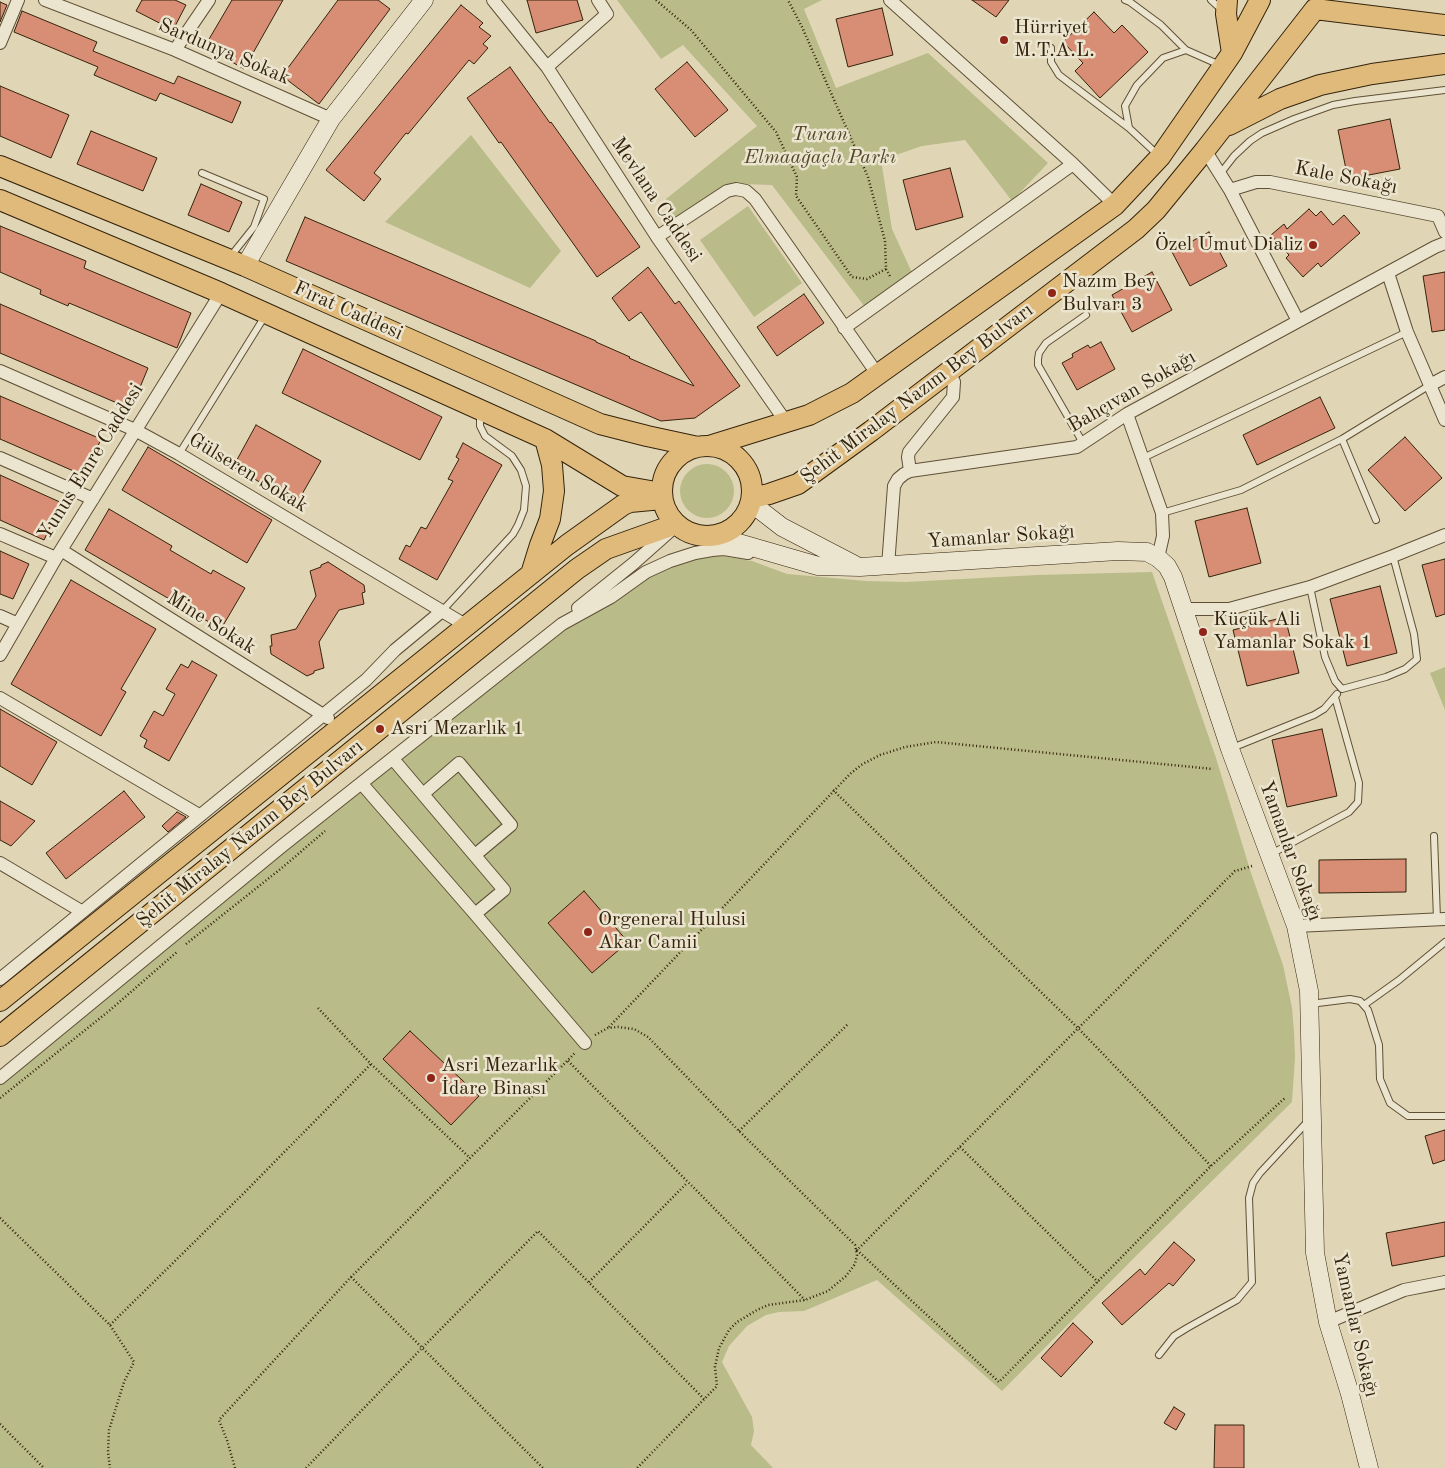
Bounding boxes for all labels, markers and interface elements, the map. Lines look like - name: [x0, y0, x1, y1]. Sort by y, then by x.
- street label: Sardunya Sokak: [154, 13, 294, 91]
- place label: Hürriyet M.T.A.L.: [1014, 16, 1095, 63]
- marker: Hürriyet M.T.A.L.: [998, 34, 1010, 46]
- park label: Turan Elmaağaçlı Parkı: [744, 123, 896, 170]
- street label: Mevlana Caddesi: [605, 133, 707, 267]
- street label: Kale Sokağı: [1293, 156, 1399, 200]
- place label: Özel Umut Dializ: [1155, 233, 1303, 257]
- marker: Özel Umut Dializ: [1307, 239, 1319, 251]
- place label: Nazım Bey Bulvarı 3: [1062, 270, 1157, 317]
- street label: Fırat Caddesi: [290, 276, 406, 346]
- marker: Nazım Bey Bulvarı 3: [1046, 287, 1058, 299]
- street label: Şehit Miralay Nazım Bey Bulvarı: [796, 299, 1038, 489]
- street label: Bahçıvan Sokağı: [1064, 346, 1200, 438]
- street label: Yunus Emre Caddesi: [33, 379, 149, 545]
- street label: Gülseren Sokak: [184, 428, 312, 518]
- street label: Yamanlar Sokağı: [927, 520, 1075, 554]
- street label: Mine Sokak: [162, 586, 260, 660]
- place label: Küçük Ali Yamanlar Sokak 1: [1213, 608, 1372, 655]
- marker: Küçük Ali Yamanlar Sokak 1: [1197, 626, 1209, 638]
- place label: Asri Mezarlık 1: [390, 717, 524, 741]
- marker: Asri Mezarlık 1: [374, 723, 386, 735]
- street label: Şehit Miralay Nazım Bey Bulvarı: [132, 735, 368, 933]
- street label: Yamanlar Sokağı: [1253, 778, 1327, 924]
- place label: Orgeneral Hulusi Akar Camii: [598, 908, 746, 955]
- marker: Orgeneral Hulusi Akar Camii: [582, 926, 594, 938]
- place label: Asri Mezarlık İdare Binası: [441, 1054, 558, 1101]
- marker: Asri Mezarlık İdare Binası: [425, 1072, 437, 1084]
- street label: Yamanlar Sokağı: [1327, 1250, 1383, 1400]

